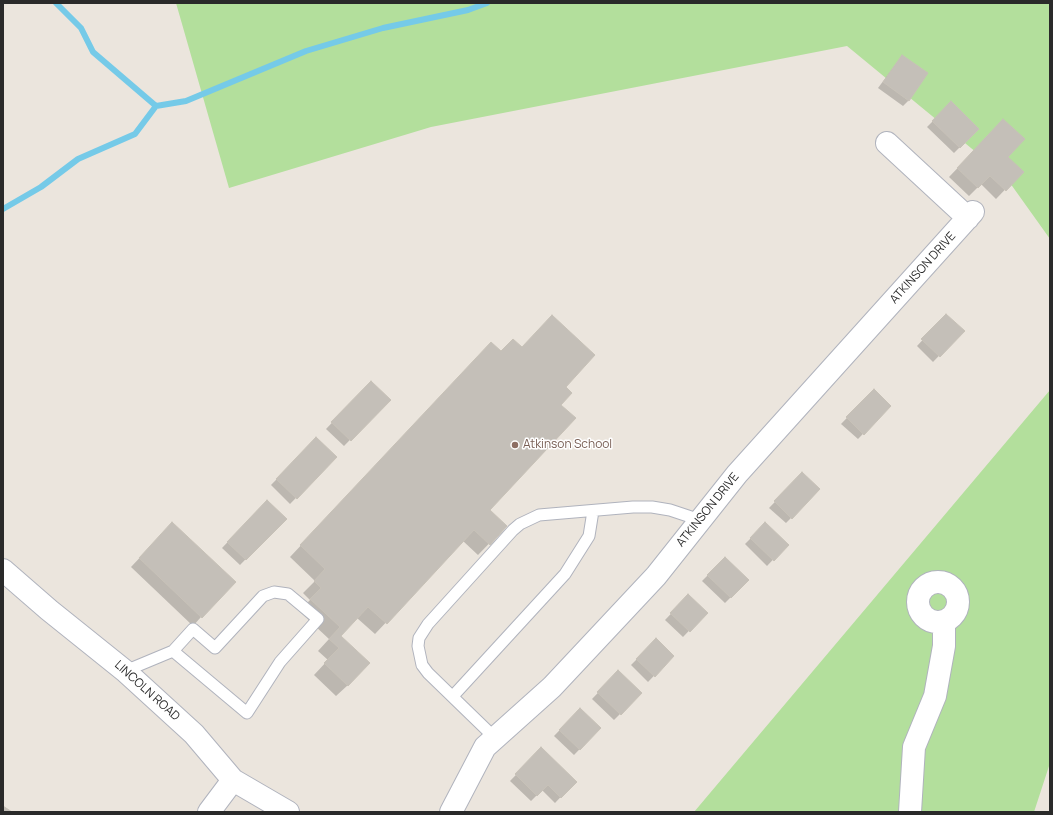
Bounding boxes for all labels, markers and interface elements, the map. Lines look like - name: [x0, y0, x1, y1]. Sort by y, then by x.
- street label: ATKINSON DRIVE: [887, 229, 959, 307]
- place label: Atkinson School: [523, 438, 612, 452]
- marker: Atkinson School: [510, 440, 520, 450]
- street label: ATKINSON DRIVE: [674, 470, 742, 550]
- street label: LINCOLN ROAD: [111, 658, 183, 724]

